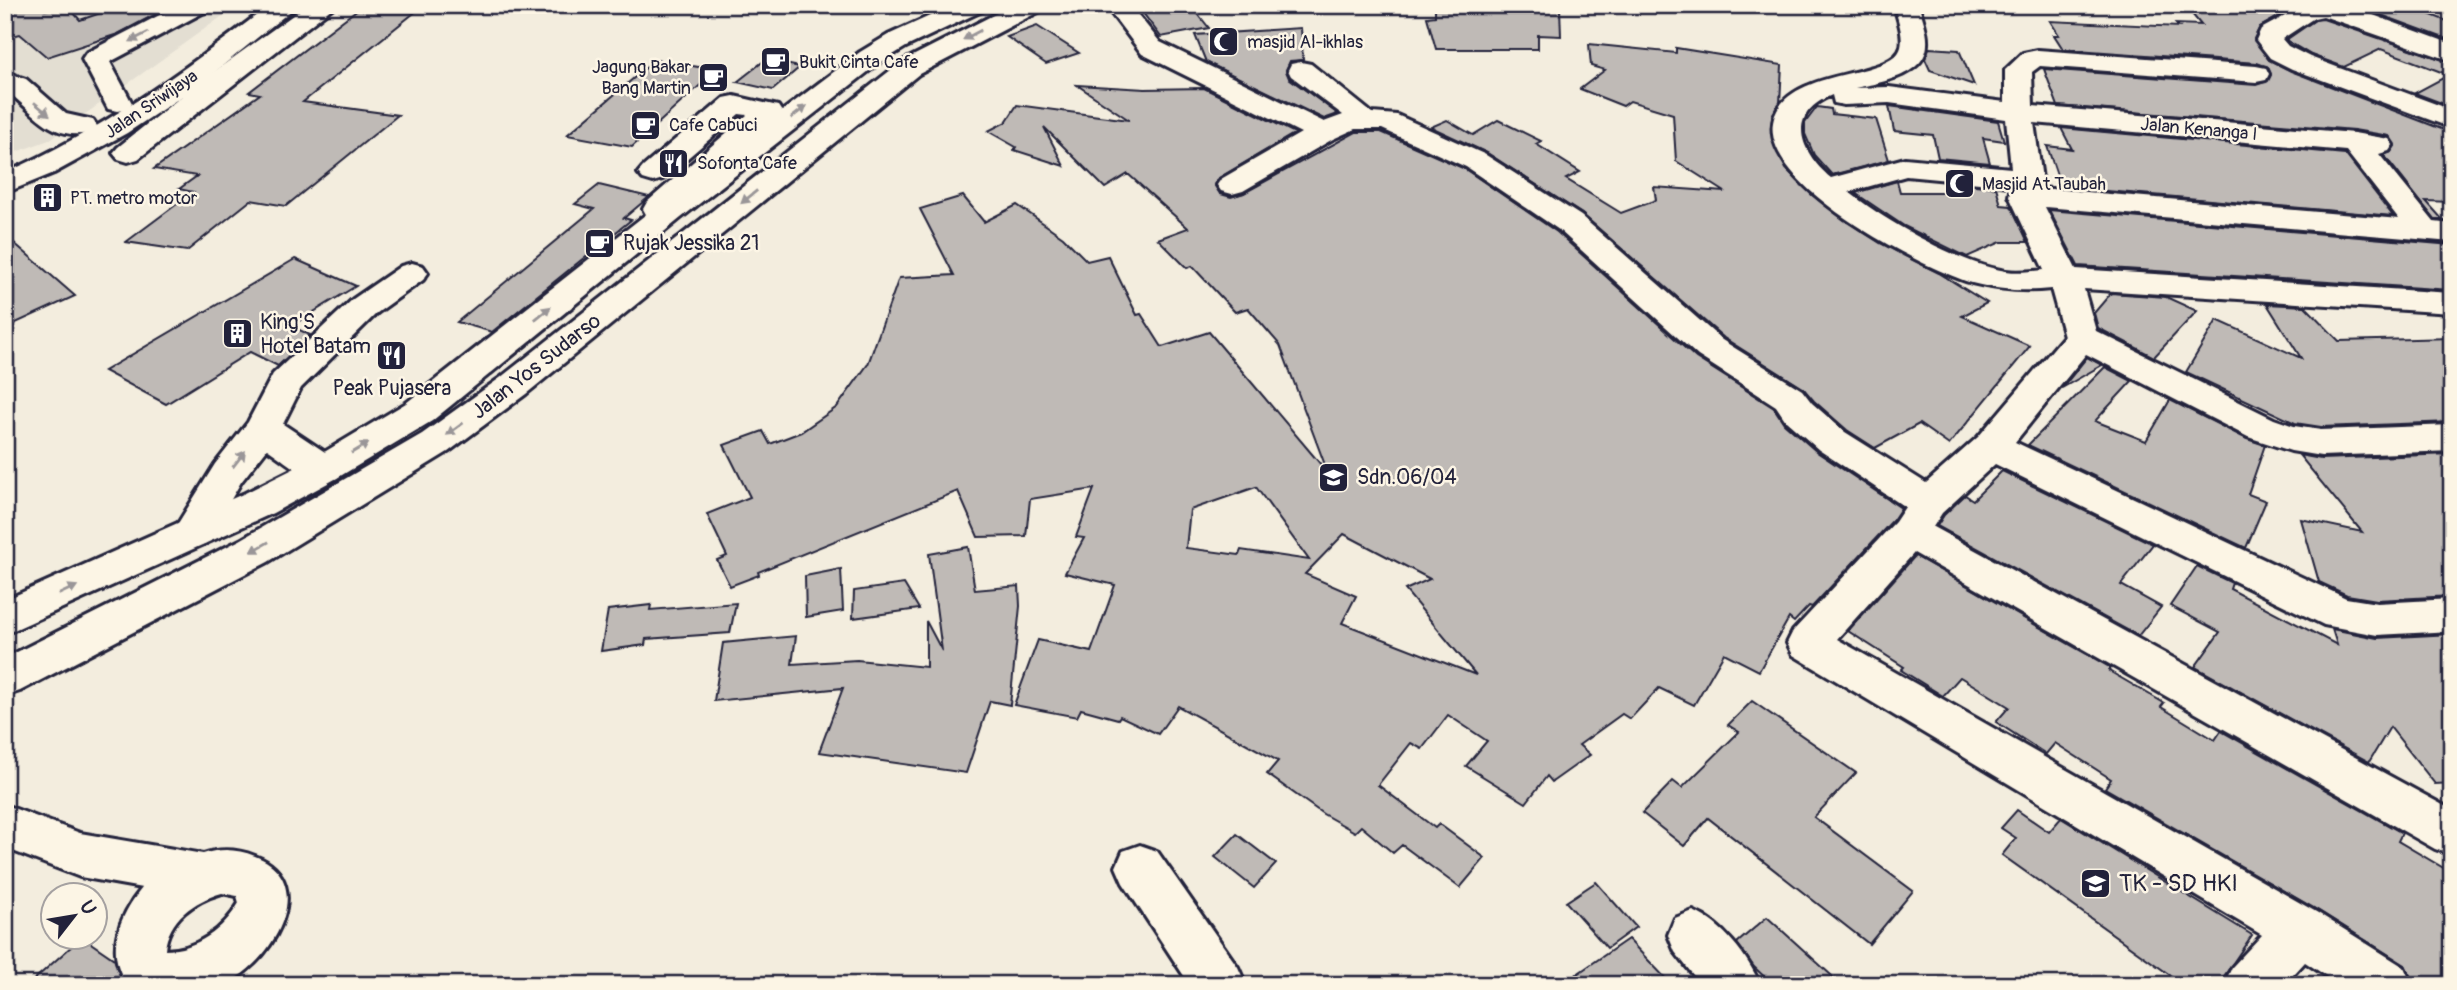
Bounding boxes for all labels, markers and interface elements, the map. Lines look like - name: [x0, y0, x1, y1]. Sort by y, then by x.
- mosque icon: masjid Al-ikhlas: [1207, 25, 1241, 59]
- one-way arrow: [961, 28, 981, 40]
- one-way arrow: [129, 31, 149, 42]
- place label: masjid Al-ikhlas: [1247, 31, 1363, 54]
- cafe icon: Bukit Cinta Cafe: [759, 45, 793, 79]
- place label: Bukit Cinta Cafe: [799, 51, 918, 74]
- place label: Jagung Bakar Bang Martin: [592, 56, 692, 100]
- cafe icon: Jagung Bakar Bang Martin: [697, 60, 731, 94]
- street label: Jalan Sriwijaya: [100, 65, 202, 144]
- one-way arrow: [33, 101, 51, 117]
- one-way arrow: [789, 105, 807, 120]
- cafe icon: Cafe Cabuci: [629, 108, 663, 142]
- street label: Jalan Kenanga I: [2140, 113, 2258, 146]
- place label: Cafe Cabuci: [669, 114, 757, 137]
- restaurant icon: Sofonta Cafe: [657, 146, 691, 180]
- place label: Sofonta Cafe: [697, 152, 797, 175]
- mosque icon: Masjid At Taubah: [1942, 167, 1976, 201]
- place label: Masjid At Taubah: [1982, 173, 2106, 196]
- building icon: PT. metro motor: [30, 181, 64, 215]
- place label: PT. metro motor: [70, 187, 198, 210]
- one-way arrow: [740, 189, 758, 204]
- cafe icon: Rujak Jessika 21: [583, 226, 617, 260]
- place label: Rujak Jessika 21: [623, 230, 760, 257]
- one-way arrow: [534, 306, 551, 321]
- street label: Jalan Yos Sudarso: [466, 307, 606, 425]
- place label: King'S Hotel Batam: [260, 309, 371, 360]
- building icon: King'S Hotel Batam: [220, 317, 254, 351]
- restaurant icon: Peak Pujasera: [375, 339, 409, 373]
- place label: Peak Pujasera: [333, 375, 451, 402]
- one-way arrow: [446, 421, 464, 435]
- one-way arrow: [350, 441, 369, 454]
- one-way arrow: [231, 450, 246, 468]
- school or university icon: Sdn.06/04: [1317, 460, 1351, 494]
- place label: Sdn.06/04: [1357, 464, 1457, 491]
- one-way arrow: [251, 540, 270, 553]
- one-way arrow: [57, 585, 78, 596]
- school or university icon: TK - SD HKI: [2079, 866, 2113, 900]
- place label: TK - SD HKI: [2119, 869, 2238, 898]
- north arrow: [38, 881, 108, 951]
- text: U: [74, 896, 101, 919]

